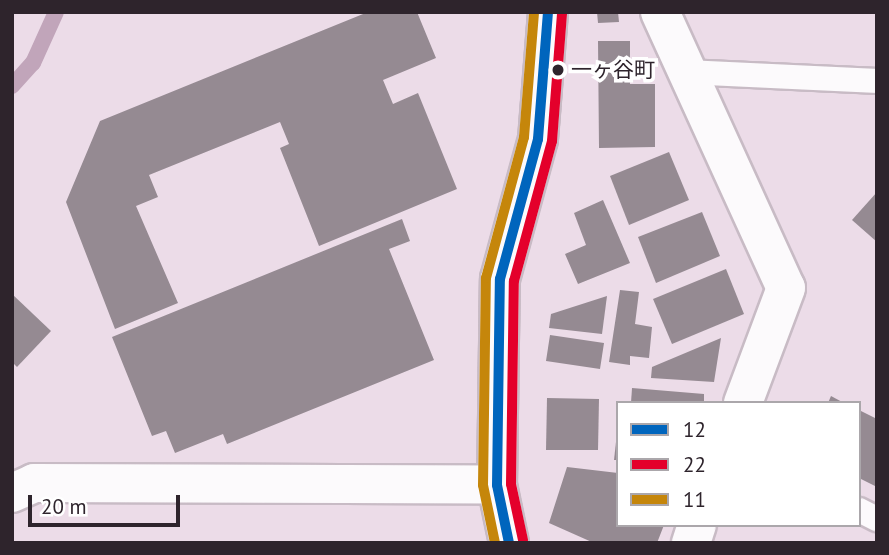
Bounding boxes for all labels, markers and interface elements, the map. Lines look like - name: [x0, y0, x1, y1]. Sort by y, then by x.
- place label: 一ヶ谷町: [571, 57, 655, 83]
- marker: 一ヶ谷町: [551, 63, 565, 77]
- legend: [616, 401, 861, 527]
- text: 12: [683, 416, 706, 443]
- text: 22: [683, 451, 706, 478]
- scale bar: [32, 482, 184, 526]
- text: 11: [683, 486, 706, 513]
- text: 20 m: [41, 493, 87, 520]

